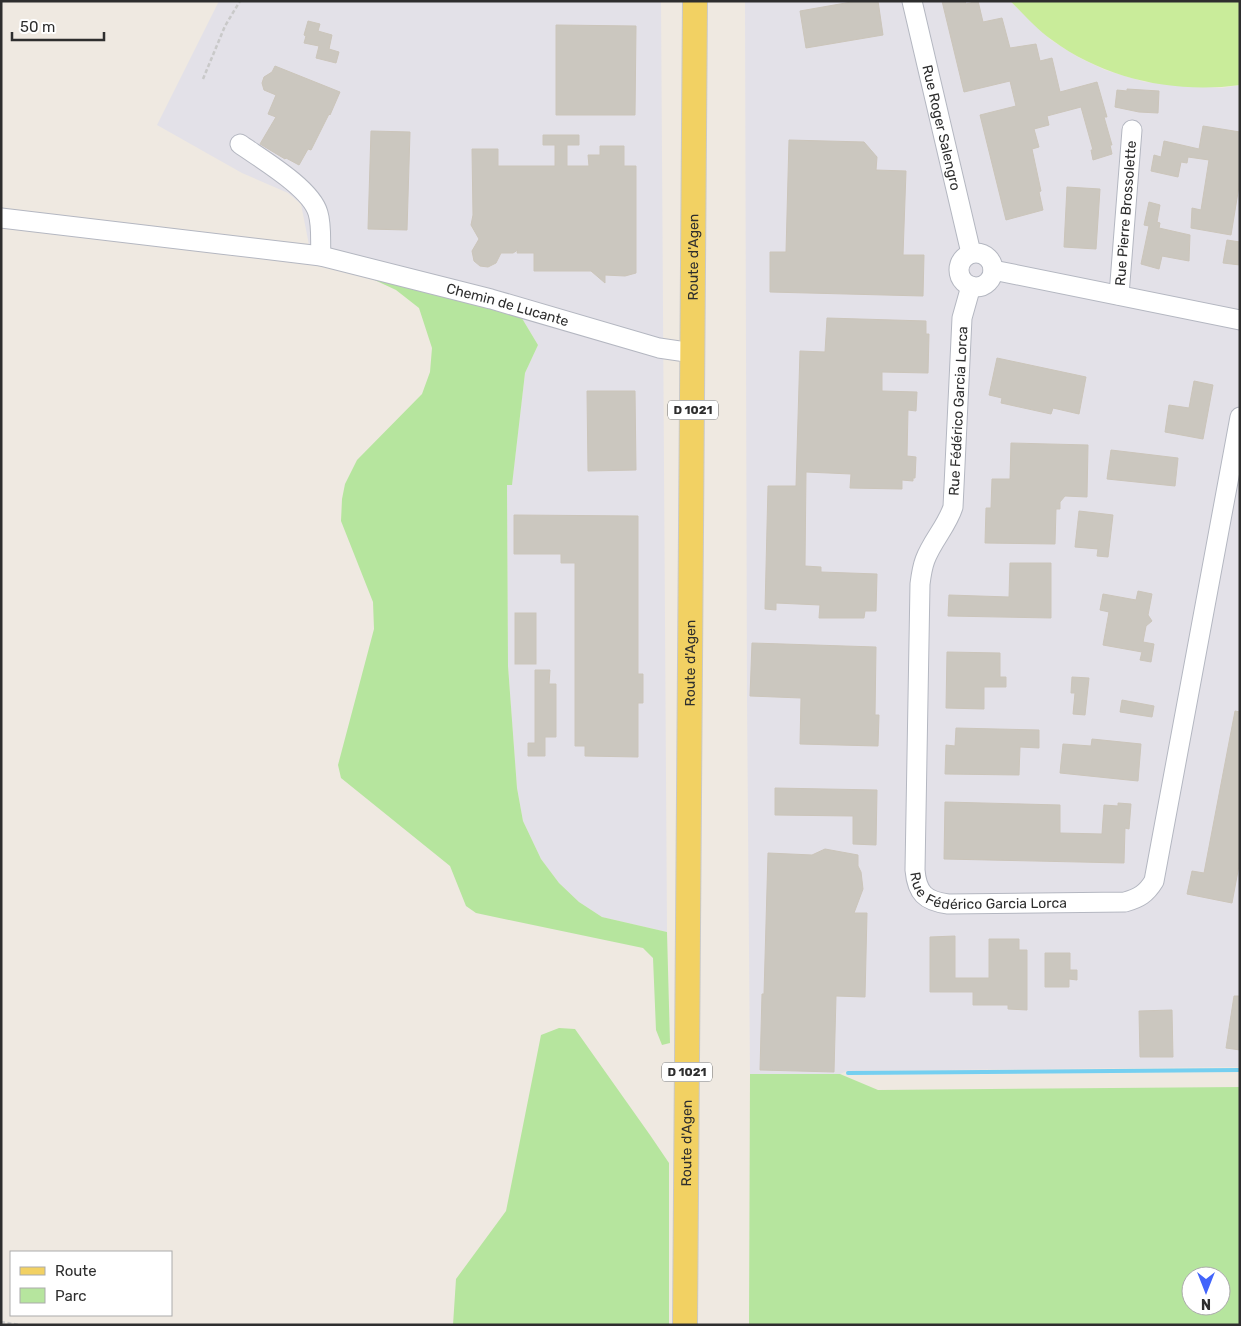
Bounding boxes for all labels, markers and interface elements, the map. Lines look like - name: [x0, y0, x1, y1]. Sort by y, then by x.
- scale bar: [12, 10, 105, 42]
- text: 50 m: [20, 18, 55, 36]
- street label: Rue Roger Salengro: [918, 63, 964, 192]
- street label: Rue Pierre Brossolette: [1112, 140, 1140, 287]
- street label: Route d'Agen: [685, 214, 702, 300]
- street label: Chemin de Lucante: [444, 280, 571, 330]
- street label: Rue Fédérico Garcia Lorca: [946, 326, 971, 496]
- road number: D 1021: [668, 400, 718, 420]
- street label: Route d'Agen: [682, 620, 699, 706]
- street label: Rue Fédérico Garcia Lorca: [906, 871, 1067, 913]
- road number: D 1021: [662, 1062, 712, 1082]
- street label: Route d'Agen: [678, 1100, 696, 1186]
- legend: [10, 1251, 172, 1316]
- text: Route: [55, 1262, 97, 1280]
- north arrow: [1181, 1266, 1231, 1316]
- text: Parc: [55, 1287, 87, 1305]
- text: N: [1201, 1295, 1211, 1312]

